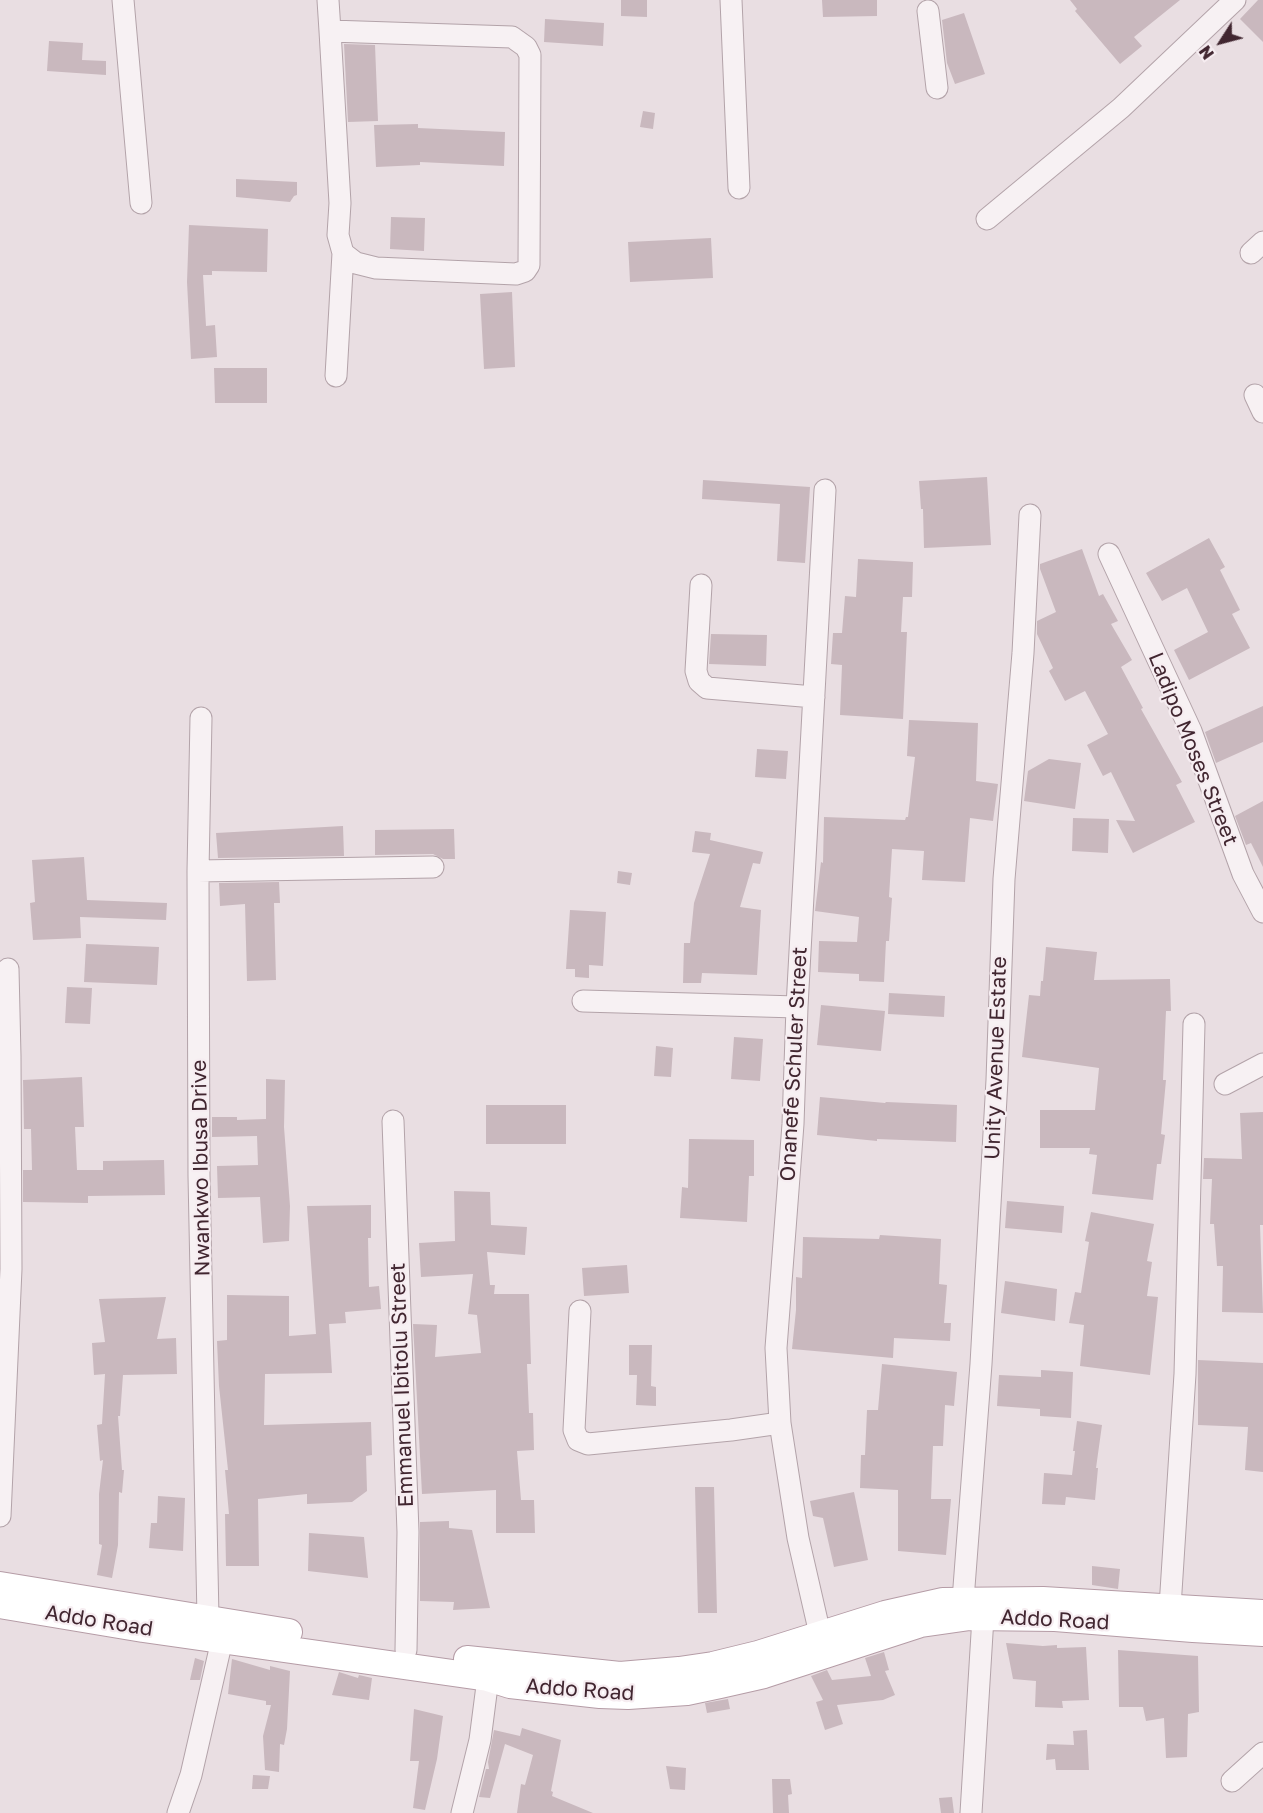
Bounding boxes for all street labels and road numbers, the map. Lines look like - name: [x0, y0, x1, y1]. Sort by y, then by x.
- street label: Ladipo Moses Street: [1143, 649, 1243, 849]
- street label: Onanefe Schuler Street: [775, 946, 813, 1182]
- street label: Unity Avenue Estate: [980, 956, 1012, 1160]
- street label: Nwankwo Ibusa Drive: [187, 1060, 215, 1276]
- street label: Emmanuel Ibitolu Street: [385, 1262, 419, 1508]
- street label: Addo Road: [43, 1600, 155, 1642]
- street label: Addo Road: [1000, 1605, 1110, 1635]
- street label: Addo Road: [525, 1674, 635, 1706]

